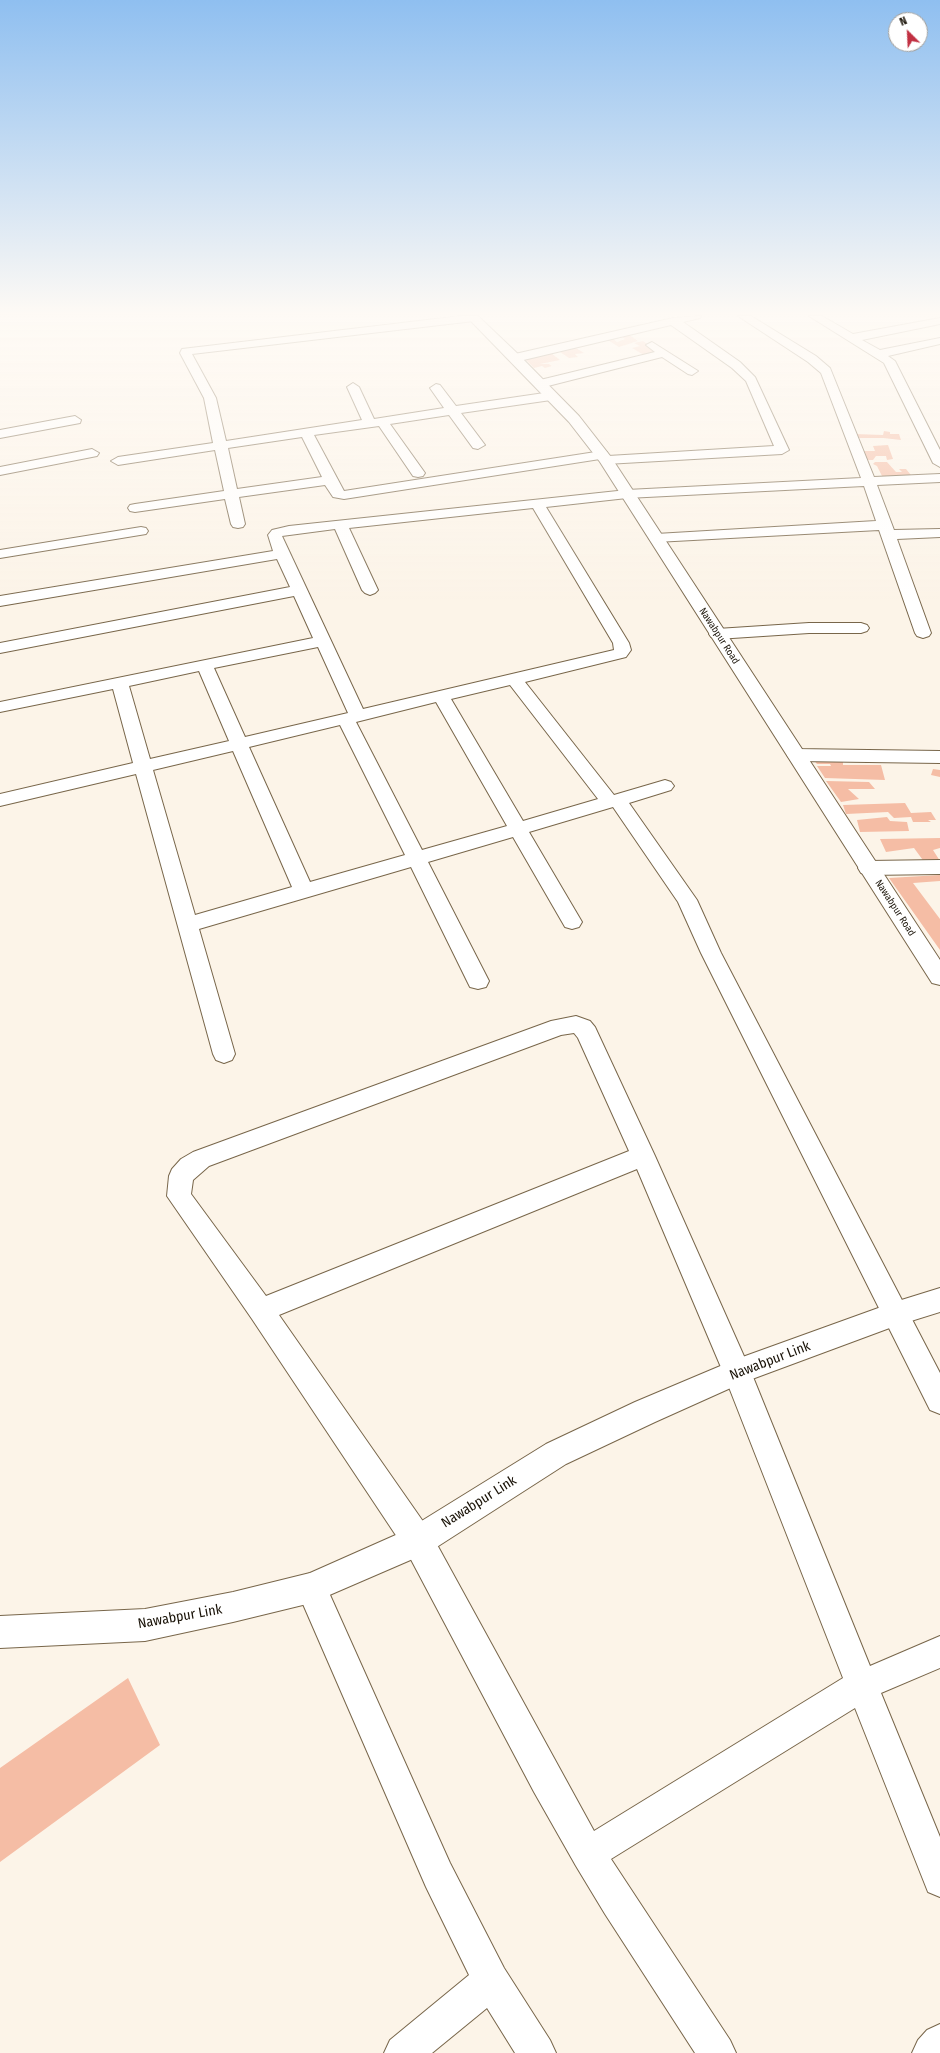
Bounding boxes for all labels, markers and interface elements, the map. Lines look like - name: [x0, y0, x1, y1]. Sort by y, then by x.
- north arrow: [888, 12, 928, 52]
- text: N: [898, 14, 909, 29]
- street label: Nawabpur Road: [696, 606, 742, 666]
- street label: Nawabpur Road: [872, 878, 918, 938]
- street label: Nawabpur Link: [727, 1338, 813, 1384]
- street label: Nawabpur Link: [438, 1472, 520, 1532]
- street label: Nawabpur Link: [137, 1601, 223, 1633]

